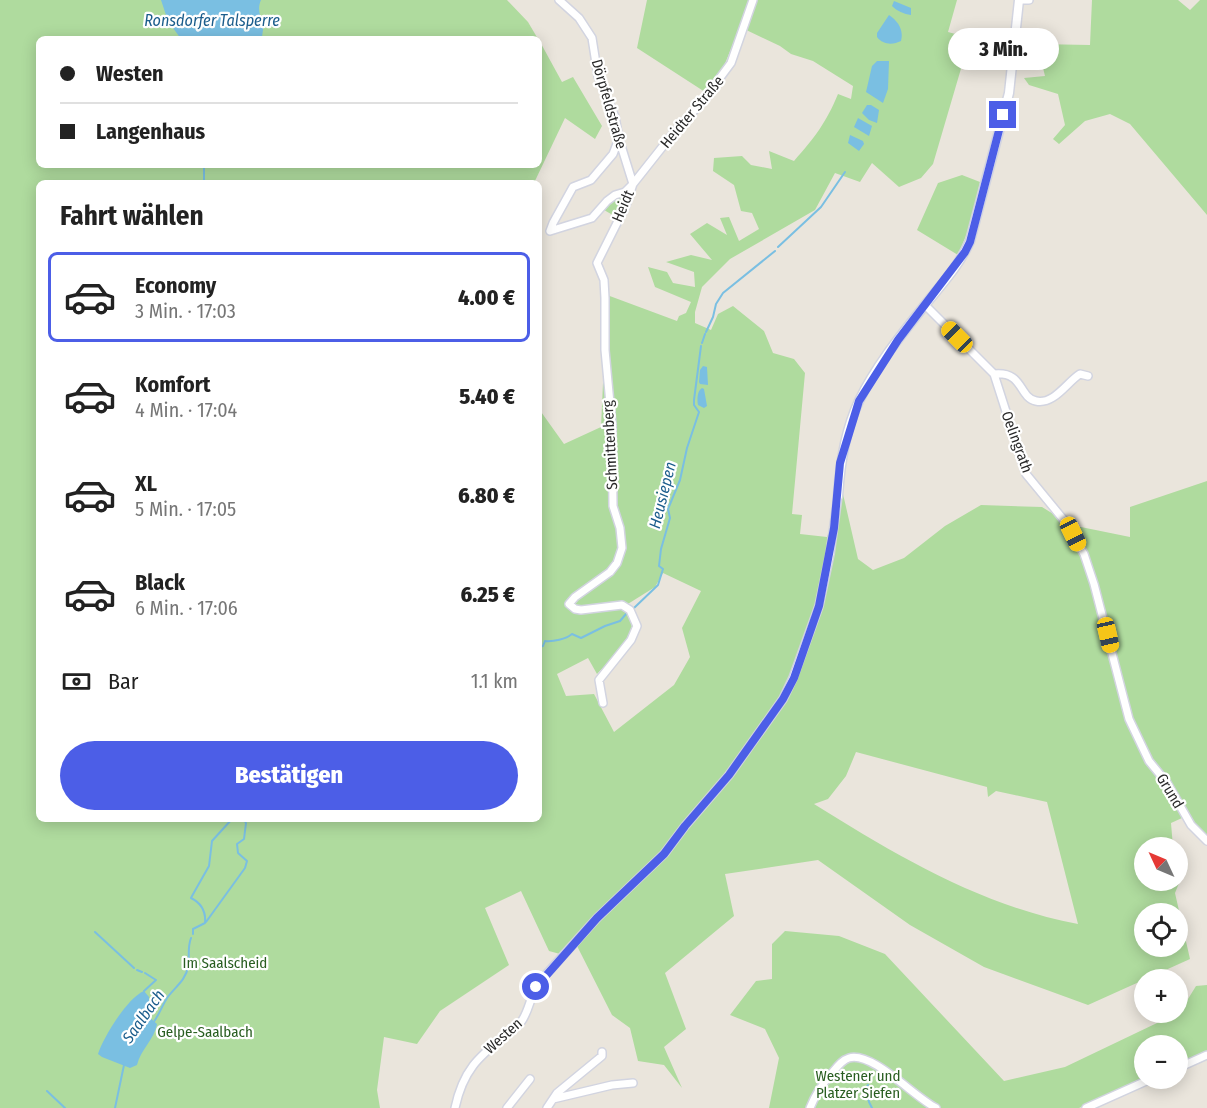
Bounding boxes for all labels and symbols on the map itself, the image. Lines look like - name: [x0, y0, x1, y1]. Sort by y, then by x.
- water label: Ronsdorfer Talsperre: [144, 11, 280, 30]
- callout: 3 Min.: [948, 28, 1058, 70]
- street label: Dörpfeldstraße: [588, 57, 630, 151]
- street label: Heidter Straße: [656, 72, 728, 152]
- route end: [989, 101, 1016, 128]
- street label: Heidt: [608, 187, 638, 225]
- car: [938, 318, 976, 356]
- street label: Schmittenberg: [599, 400, 621, 490]
- street label: Oelingrath: [998, 409, 1036, 475]
- water label: Heusiepen: [645, 460, 680, 531]
- car: [1057, 514, 1089, 554]
- car: [1095, 615, 1121, 655]
- street label: Grund: [1153, 770, 1187, 812]
- north arrow: [1134, 837, 1188, 891]
- park label: Im Saalscheid: [183, 954, 267, 972]
- route start: [522, 973, 549, 1000]
- water label: Saalbach: [118, 986, 169, 1047]
- street label: Westen: [480, 1014, 526, 1058]
- park label: Gelpe-Saalbach: [157, 1023, 253, 1041]
- park label: Westener und Platzer Siefen: [816, 1067, 900, 1102]

